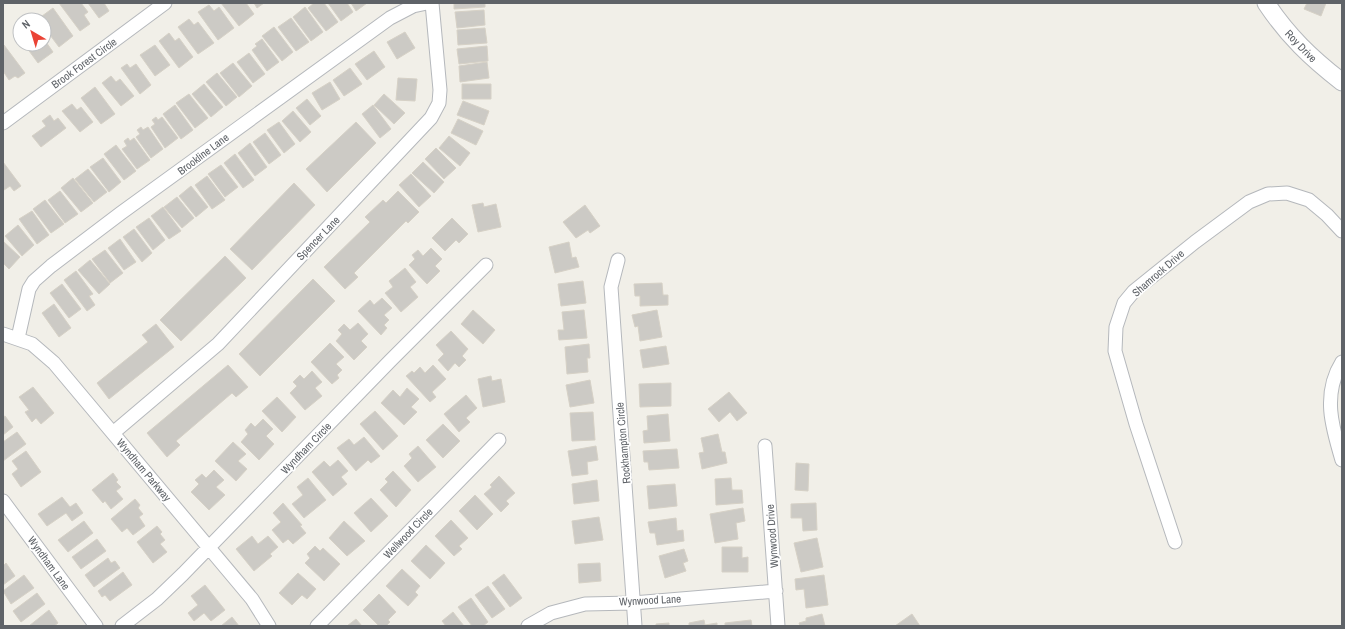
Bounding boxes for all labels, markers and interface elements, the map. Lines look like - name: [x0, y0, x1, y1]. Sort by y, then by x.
- north arrow: [12, 12, 52, 52]
- text: N: [19, 17, 33, 32]
- street label: Roy Drive: [1282, 27, 1320, 65]
- street label: Brook Forest Circle: [49, 35, 119, 91]
- street label: Brookline Lane: [175, 130, 231, 178]
- street label: Spencer Lane: [293, 213, 343, 263]
- street label: Shamrock Drive: [1129, 247, 1187, 299]
- street label: Rockhampton Circle: [612, 402, 634, 484]
- street label: Wyndham Circle: [278, 419, 334, 477]
- street label: Wyndham Parkway: [114, 436, 175, 505]
- street label: Wynwood Drive: [763, 504, 781, 568]
- street label: Wellwood Circle: [380, 505, 436, 561]
- street label: Wyndham Lane: [25, 533, 73, 593]
- street label: Wynwood Lane: [619, 591, 681, 609]

